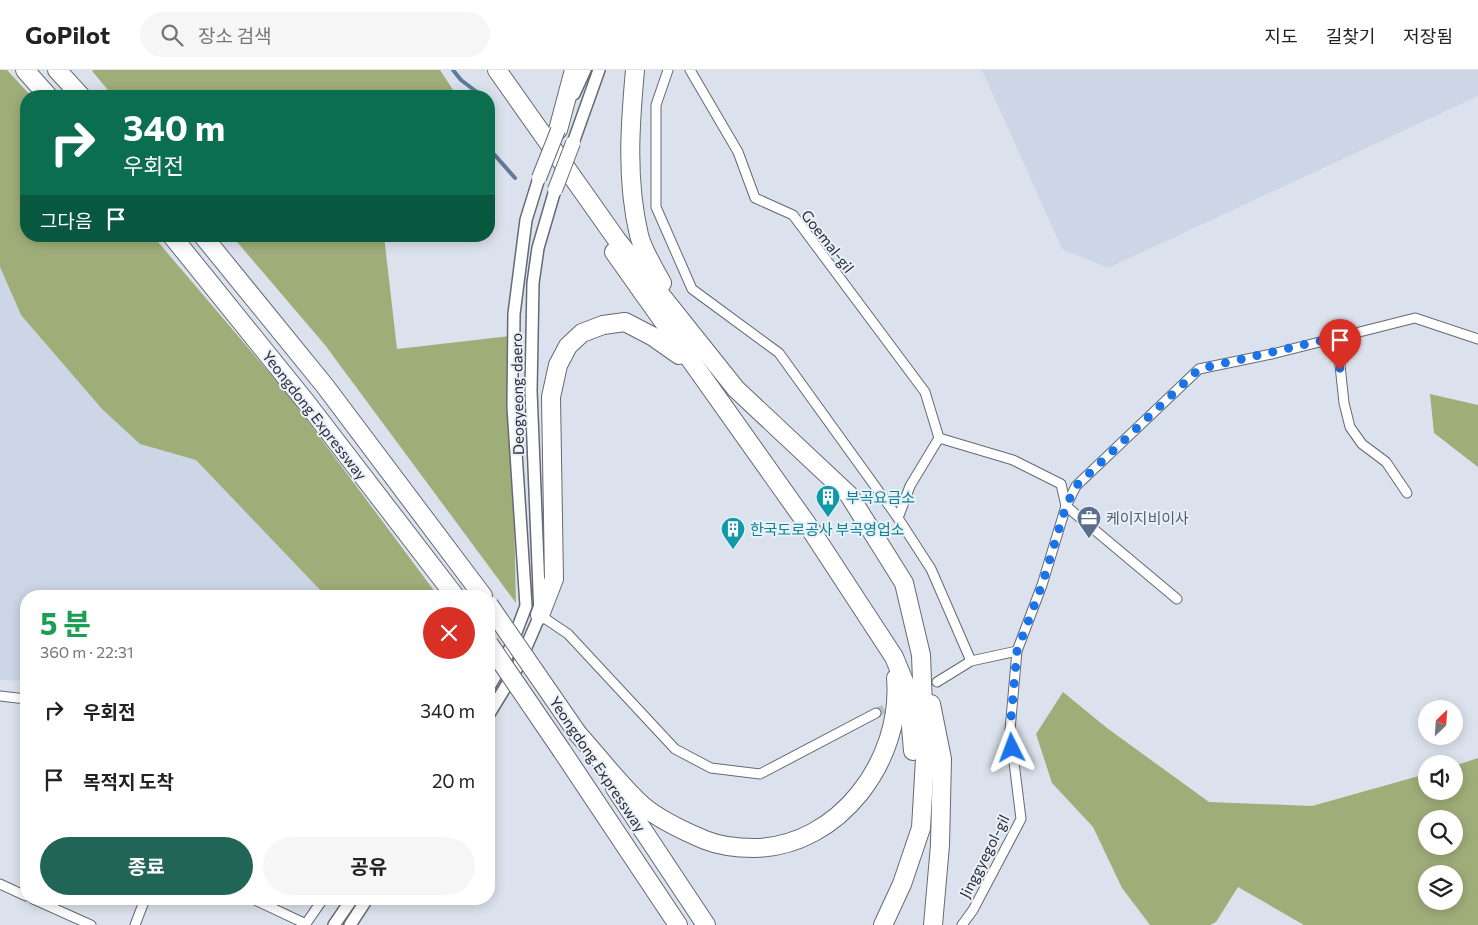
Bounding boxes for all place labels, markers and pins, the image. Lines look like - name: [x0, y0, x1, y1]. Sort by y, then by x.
- pin: [1319, 319, 1361, 370]
- building icon: 부곡요금소: [815, 484, 841, 518]
- place label: 부곡요금소: [846, 488, 915, 506]
- office icon: 케이지비이사: [1076, 505, 1102, 539]
- place label: 케이지비이사: [1106, 509, 1189, 527]
- building icon: 한국도로공사 부곡영업소: [720, 516, 746, 550]
- place label: 한국도로공사 부곡영업소: [750, 520, 905, 538]

